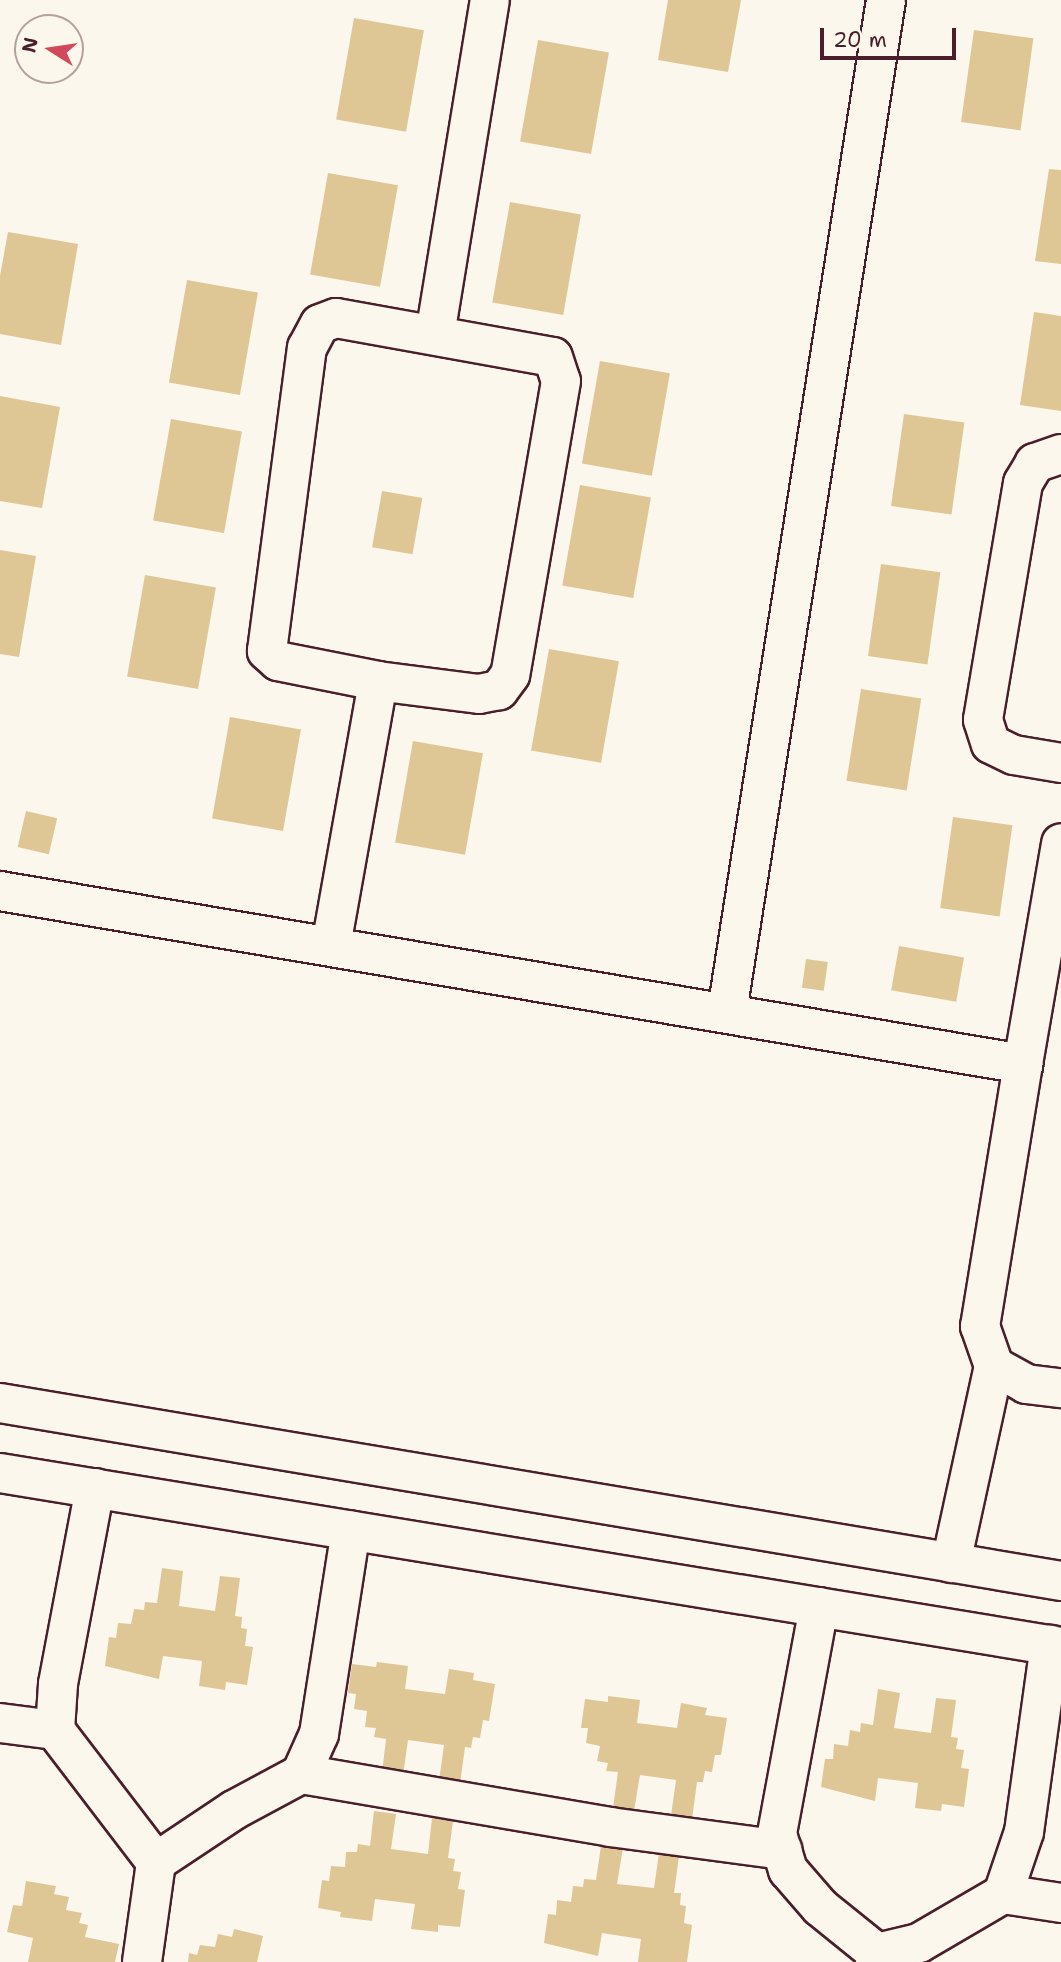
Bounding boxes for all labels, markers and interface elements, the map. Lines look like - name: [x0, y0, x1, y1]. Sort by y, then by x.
- north arrow: [14, 14, 84, 84]
- scale bar: [823, 14, 960, 58]
- text: 20 m: [833, 26, 887, 54]
- text: N: [16, 35, 44, 55]

